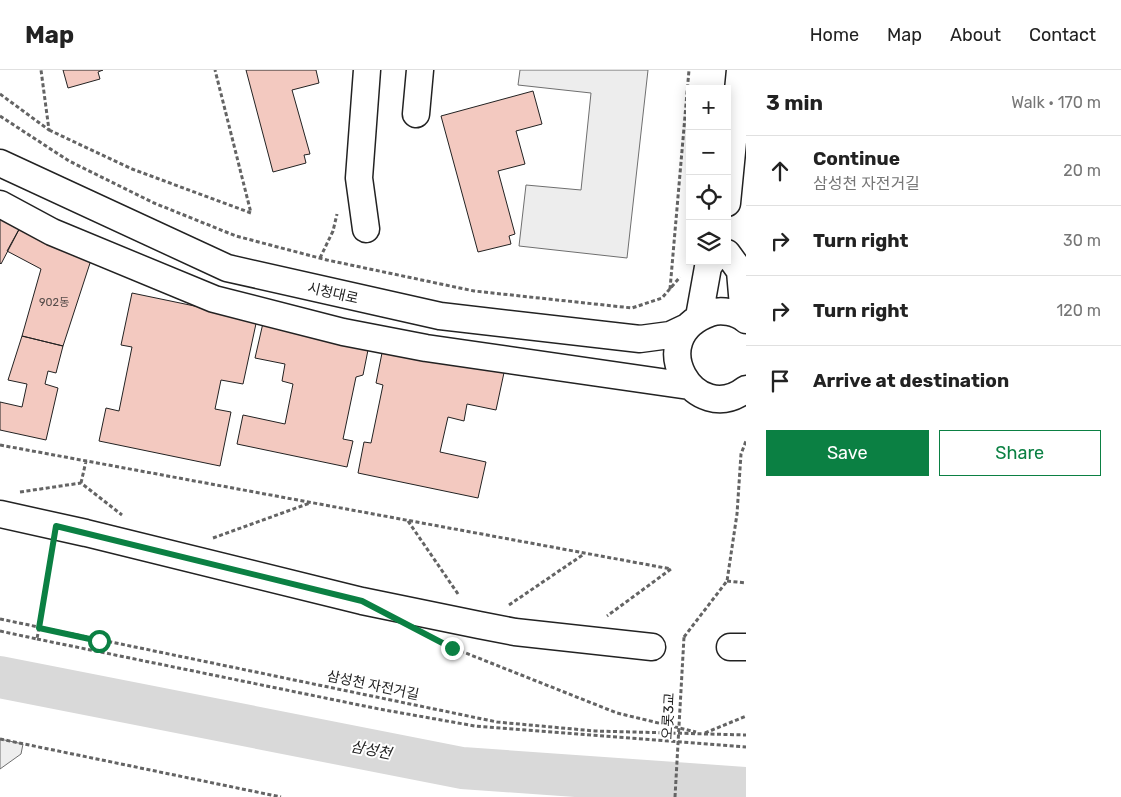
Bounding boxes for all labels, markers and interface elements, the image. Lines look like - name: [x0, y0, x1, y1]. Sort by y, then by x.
- text: Map: [25, 21, 74, 49]
- text: Home: [810, 24, 859, 46]
- text: Map: [887, 24, 922, 46]
- text: About: [950, 24, 1001, 46]
- text: Contact: [1029, 24, 1096, 46]
- map controls: [686, 85, 731, 265]
- button: +: [686, 85, 731, 130]
- text: 3 min: [766, 90, 823, 115]
- text: Walk · 170 m: [1011, 93, 1101, 112]
- button: −: [686, 130, 731, 175]
- text: Continue: [813, 147, 900, 170]
- icon: ahead: [766, 157, 794, 185]
- text: 20 m: [1063, 161, 1101, 180]
- text: 삼성천 자전거길: [813, 174, 920, 193]
- button: locate: [686, 175, 731, 220]
- button: layers: [686, 220, 731, 265]
- icon: right: [766, 227, 794, 255]
- text: Turn right: [813, 229, 908, 252]
- text: 30 m: [1063, 231, 1101, 250]
- street label: 시청대로: [306, 279, 360, 308]
- house number: 902동: [39, 296, 69, 309]
- icon: right: [766, 297, 794, 325]
- text: Turn right: [813, 299, 908, 322]
- text: 120 m: [1056, 301, 1101, 320]
- icon: arrive: [766, 367, 794, 395]
- text: Arrive at destination: [813, 369, 1009, 392]
- button: Save: [766, 430, 929, 476]
- button: Share: [939, 430, 1101, 476]
- route start: [88, 630, 111, 653]
- route end: [441, 637, 464, 660]
- street label: 삼성천 자전거길: [325, 667, 420, 704]
- street label: 오롯3교: [659, 692, 678, 740]
- water label: 삼성천: [349, 737, 395, 763]

